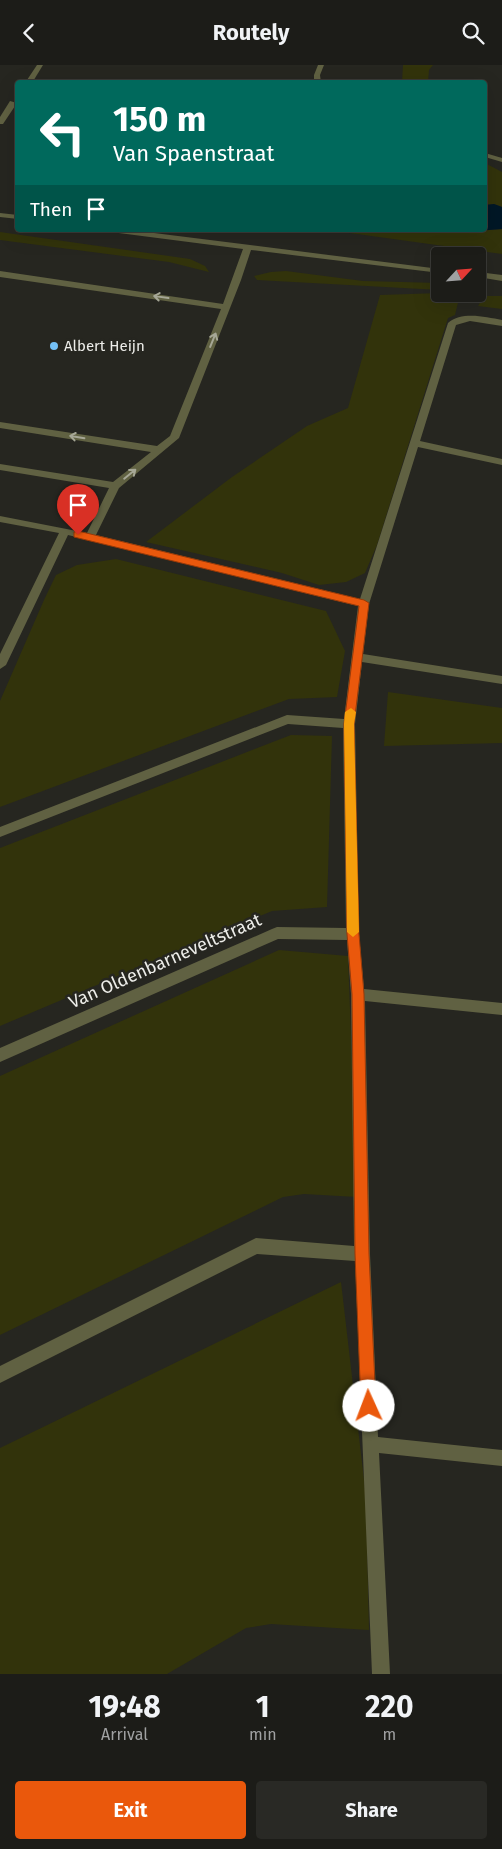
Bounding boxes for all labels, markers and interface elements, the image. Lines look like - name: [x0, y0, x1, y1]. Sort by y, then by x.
- icon: back: [15, 19, 43, 47]
- text: Routely: [213, 19, 289, 46]
- icon: search: [459, 19, 487, 47]
- text: 150 m: [113, 98, 206, 140]
- icon: left: [30, 100, 95, 165]
- text: Van Spaenstraat: [113, 140, 274, 167]
- icon: arrive: [82, 195, 110, 223]
- text: Then: [30, 198, 72, 221]
- north arrow: [431, 247, 486, 303]
- map controls: [431, 247, 486, 302]
- one-way arrow: [153, 292, 169, 302]
- one-way arrow: [210, 332, 219, 347]
- place label: Albert Heijn: [64, 337, 145, 355]
- marker: Albert Heijn: [48, 340, 60, 352]
- one-way arrow: [70, 432, 86, 442]
- one-way arrow: [124, 468, 137, 479]
- pin: [57, 484, 99, 535]
- icon: arrive: [64, 491, 92, 519]
- street label: Van Oldenbarneveltstraat: [65, 908, 265, 1013]
- position arrow: [342, 1379, 394, 1431]
- text: 19:48: [88, 1689, 161, 1725]
- text: 1: [256, 1689, 270, 1725]
- text: 220: [365, 1689, 414, 1725]
- text: Arrival: [101, 1725, 148, 1744]
- text: min: [249, 1725, 277, 1744]
- text: m: [382, 1725, 396, 1744]
- button: Exit: [15, 1781, 246, 1839]
- button: Share: [256, 1781, 487, 1839]

